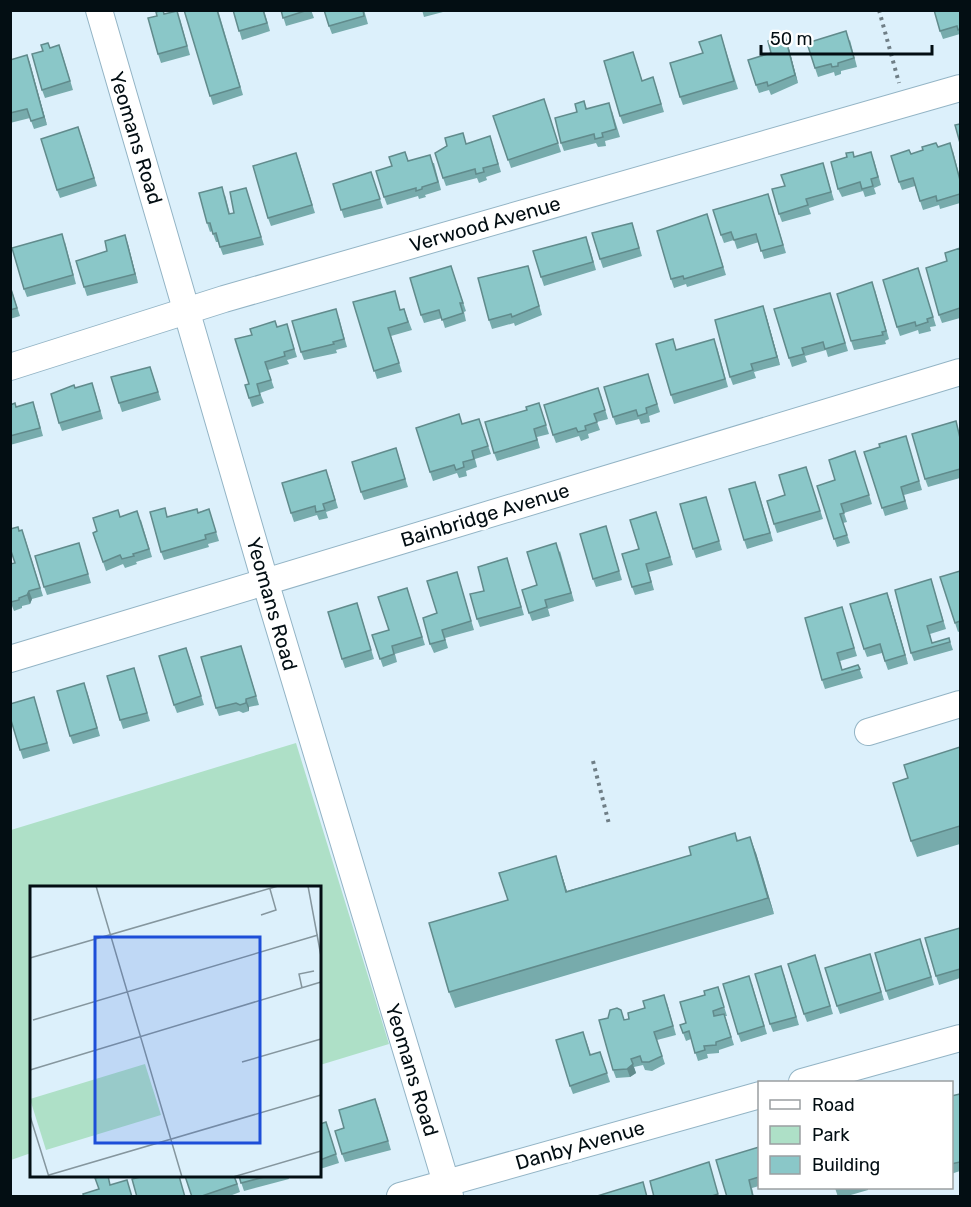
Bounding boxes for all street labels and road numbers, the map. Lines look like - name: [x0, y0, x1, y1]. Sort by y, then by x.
- street label: Yeomans Road: [104, 69, 168, 207]
- street label: Verwood Avenue: [407, 191, 563, 257]
- street label: Bainbridge Avenue: [398, 478, 572, 552]
- street label: Yeomans Road: [242, 535, 302, 673]
- street label: Yeomans Road: [380, 1001, 444, 1139]
- street label: Danby Avenue: [513, 1115, 647, 1175]

